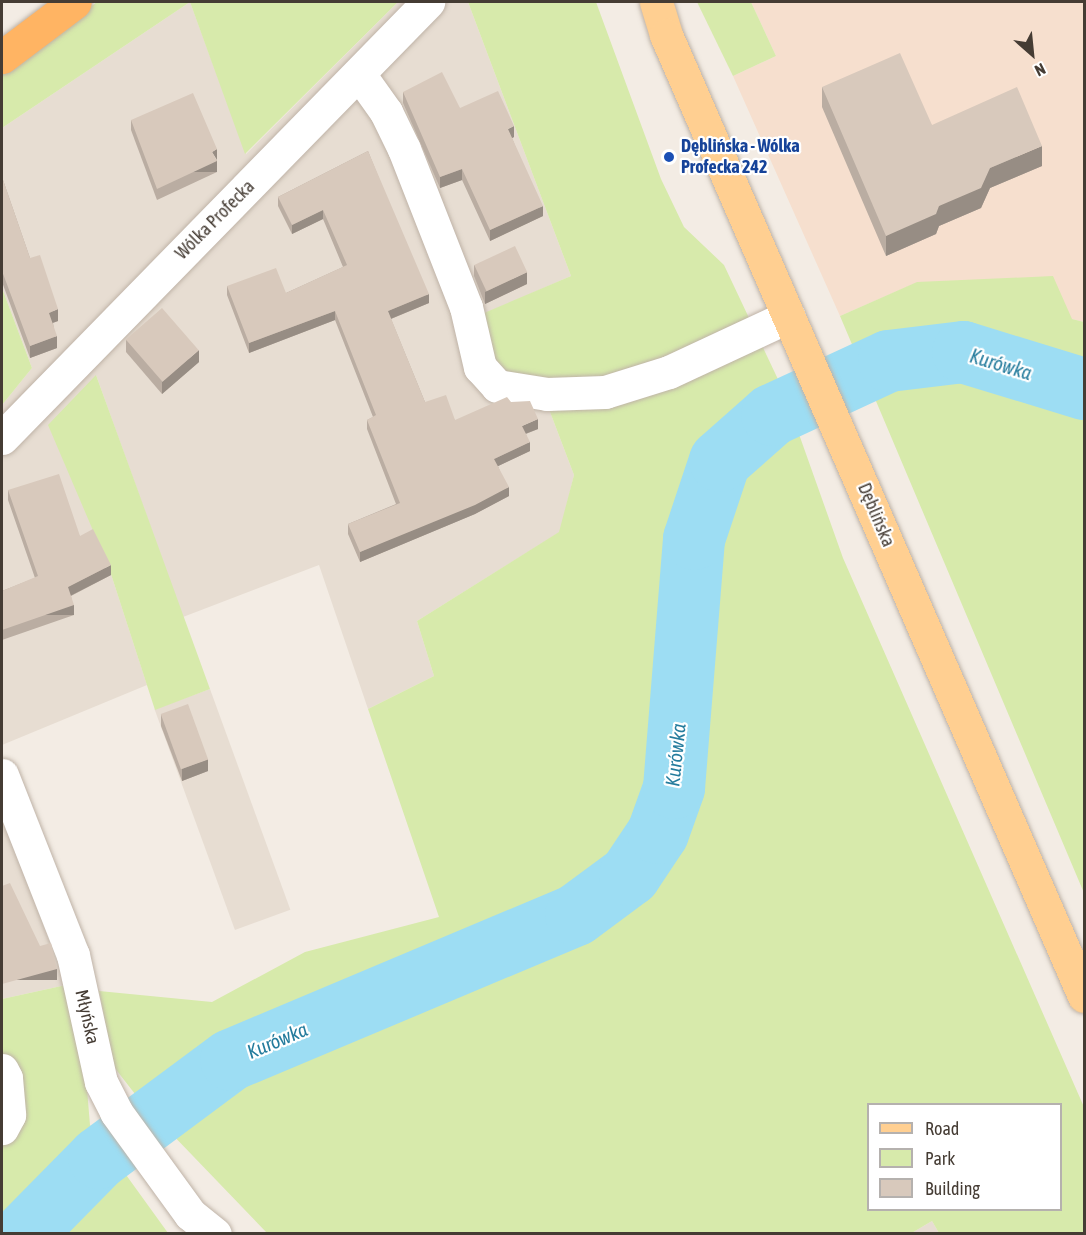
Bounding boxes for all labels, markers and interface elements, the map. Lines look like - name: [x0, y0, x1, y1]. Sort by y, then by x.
- north arrow: [1002, 24, 1062, 84]
- text: N: [1032, 60, 1048, 80]
- place label: Dęblińska - Wólka Profecka 242: [681, 136, 800, 178]
- marker: Dęblińska - Wólka Profecka 242: [662, 150, 676, 164]
- street label: Wólka Profecka: [171, 176, 259, 264]
- water label: Kurówka: [967, 343, 1035, 385]
- street label: Dęblińska: [853, 480, 899, 550]
- water label: Kurówka: [660, 722, 690, 788]
- street label: Młyńska: [70, 988, 104, 1046]
- water label: Kurówka: [243, 1017, 311, 1063]
- legend: [867, 1103, 1062, 1211]
- text: Road: [925, 1118, 959, 1139]
- text: Park: [925, 1148, 955, 1169]
- text: Building: [925, 1178, 980, 1199]

